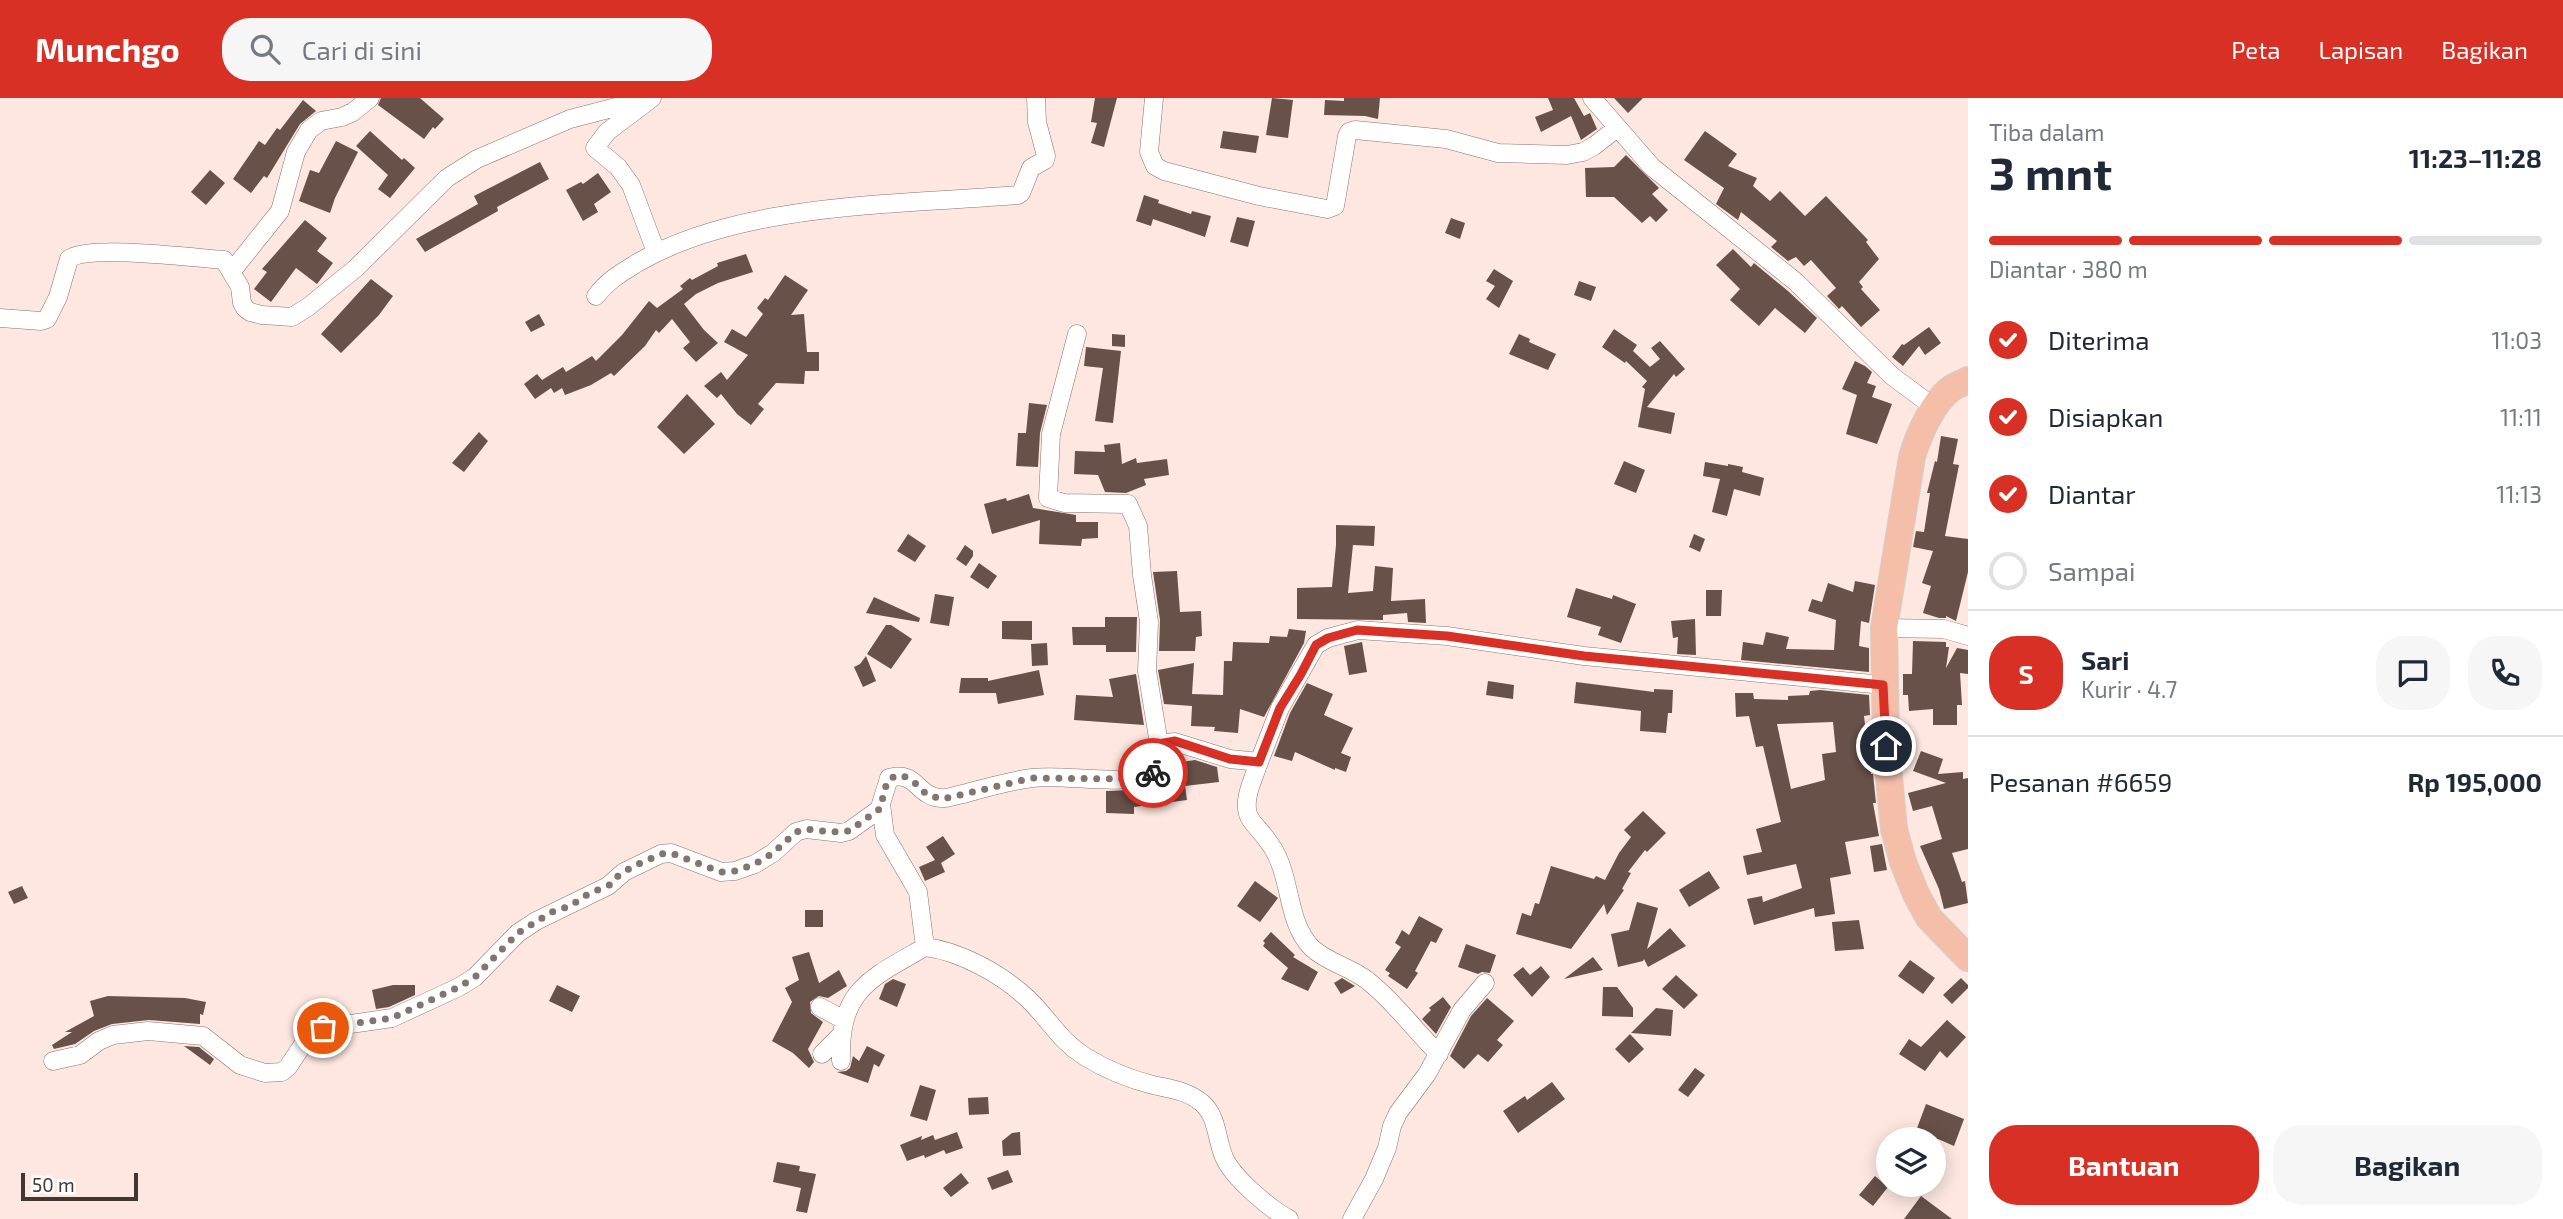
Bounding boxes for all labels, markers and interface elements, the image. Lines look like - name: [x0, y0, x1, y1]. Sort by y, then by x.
- search box: [222, 18, 712, 81]
- text: Munchgo: [35, 29, 180, 69]
- icon: search: [246, 30, 284, 68]
- text: Cari di sini: [302, 34, 422, 65]
- text: Peta: [2231, 35, 2281, 64]
- text: Lapisan: [2319, 35, 2403, 64]
- text: Bagikan: [2441, 35, 2528, 64]
- text: Tiba dalam: [1989, 118, 2104, 146]
- text: 11:23–11:28: [2409, 142, 2542, 173]
- text: 3 mnt: [1989, 144, 2112, 199]
- text: Diantar · 380 m: [1989, 255, 2148, 283]
- icon: check: [1989, 321, 2027, 359]
- text: Diterima: [2048, 324, 2150, 355]
- text: 11:03: [2492, 326, 2542, 354]
- icon: check: [1989, 398, 2027, 436]
- text: Disiapkan: [2048, 401, 2163, 432]
- text: 11:11: [2500, 403, 2542, 431]
- icon: check: [1989, 475, 2027, 513]
- text: Diantar: [2048, 478, 2136, 509]
- text: 11:13: [2496, 480, 2542, 508]
- text: Sampai: [2048, 555, 2135, 586]
- button: chat: [2376, 636, 2450, 710]
- button: phone: [2468, 636, 2542, 710]
- text: Sari: [2081, 644, 2129, 675]
- text: S: [2018, 658, 2034, 689]
- text: Kurir · 4.7: [2081, 675, 2177, 703]
- pin: [1856, 716, 1916, 776]
- icon: home: [1867, 727, 1905, 765]
- courier: [1118, 738, 1188, 808]
- icon: bike: [1134, 754, 1172, 792]
- text: Pesanan #6659: [1989, 766, 2172, 797]
- text: Rp 195,000: [2408, 766, 2542, 797]
- pin: [293, 998, 353, 1058]
- icon: bag: [304, 1009, 342, 1047]
- button: Bantuan: [1989, 1125, 2259, 1205]
- button: Bagikan: [2273, 1125, 2542, 1205]
- map controls: [1876, 1127, 1946, 1197]
- button: layers: [1876, 1127, 1946, 1197]
- scale bar: [21, 1170, 138, 1202]
- text: 50 m: [32, 1173, 75, 1196]

